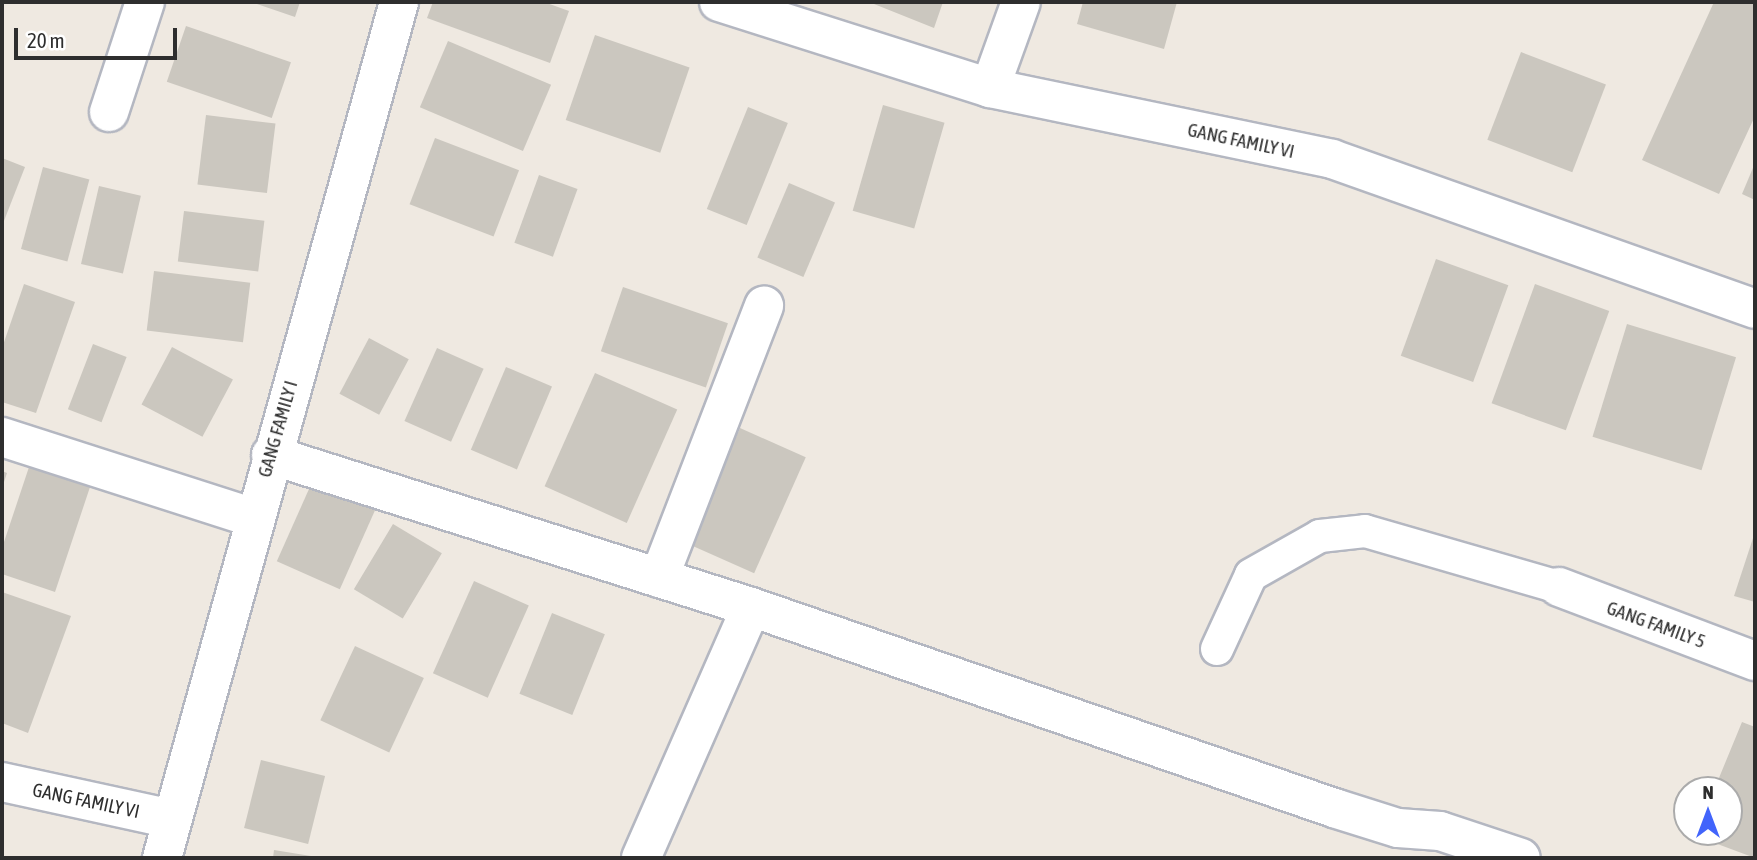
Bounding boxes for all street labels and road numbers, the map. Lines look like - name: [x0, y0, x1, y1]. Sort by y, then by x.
- street label: GANG FAMILY VI: [1185, 119, 1297, 163]
- street label: GANG FAMILY I: [253, 378, 303, 480]
- street label: GANG FAMILY 5: [1604, 597, 1708, 653]
- street label: GANG FAMILY VI: [30, 779, 142, 823]

